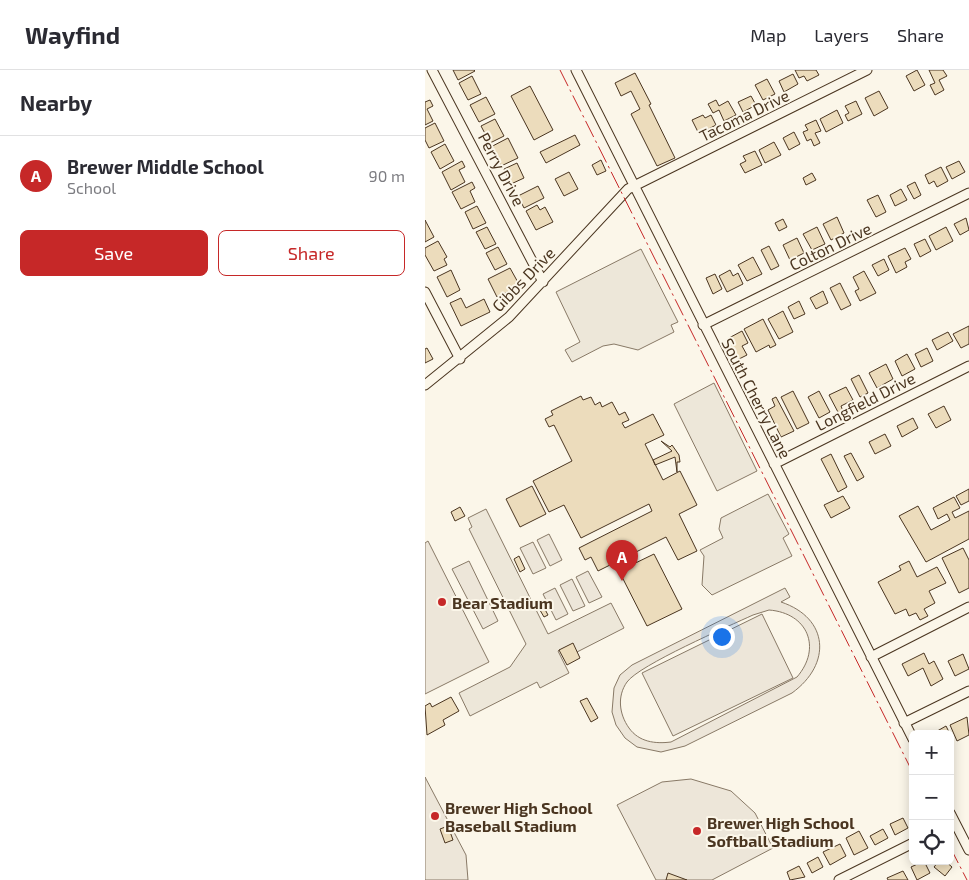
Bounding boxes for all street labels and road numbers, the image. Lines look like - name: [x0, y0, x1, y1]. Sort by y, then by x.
- street label: Tacoma Drive: [696, 85, 792, 145]
- street label: Perry Drive: [475, 129, 529, 209]
- street label: Colton Drive: [786, 218, 874, 274]
- street label: Gibbs Drive: [488, 243, 558, 315]
- street label: South Cherry Lane: [718, 335, 796, 461]
- street label: Longfield Drive: [812, 368, 918, 434]

